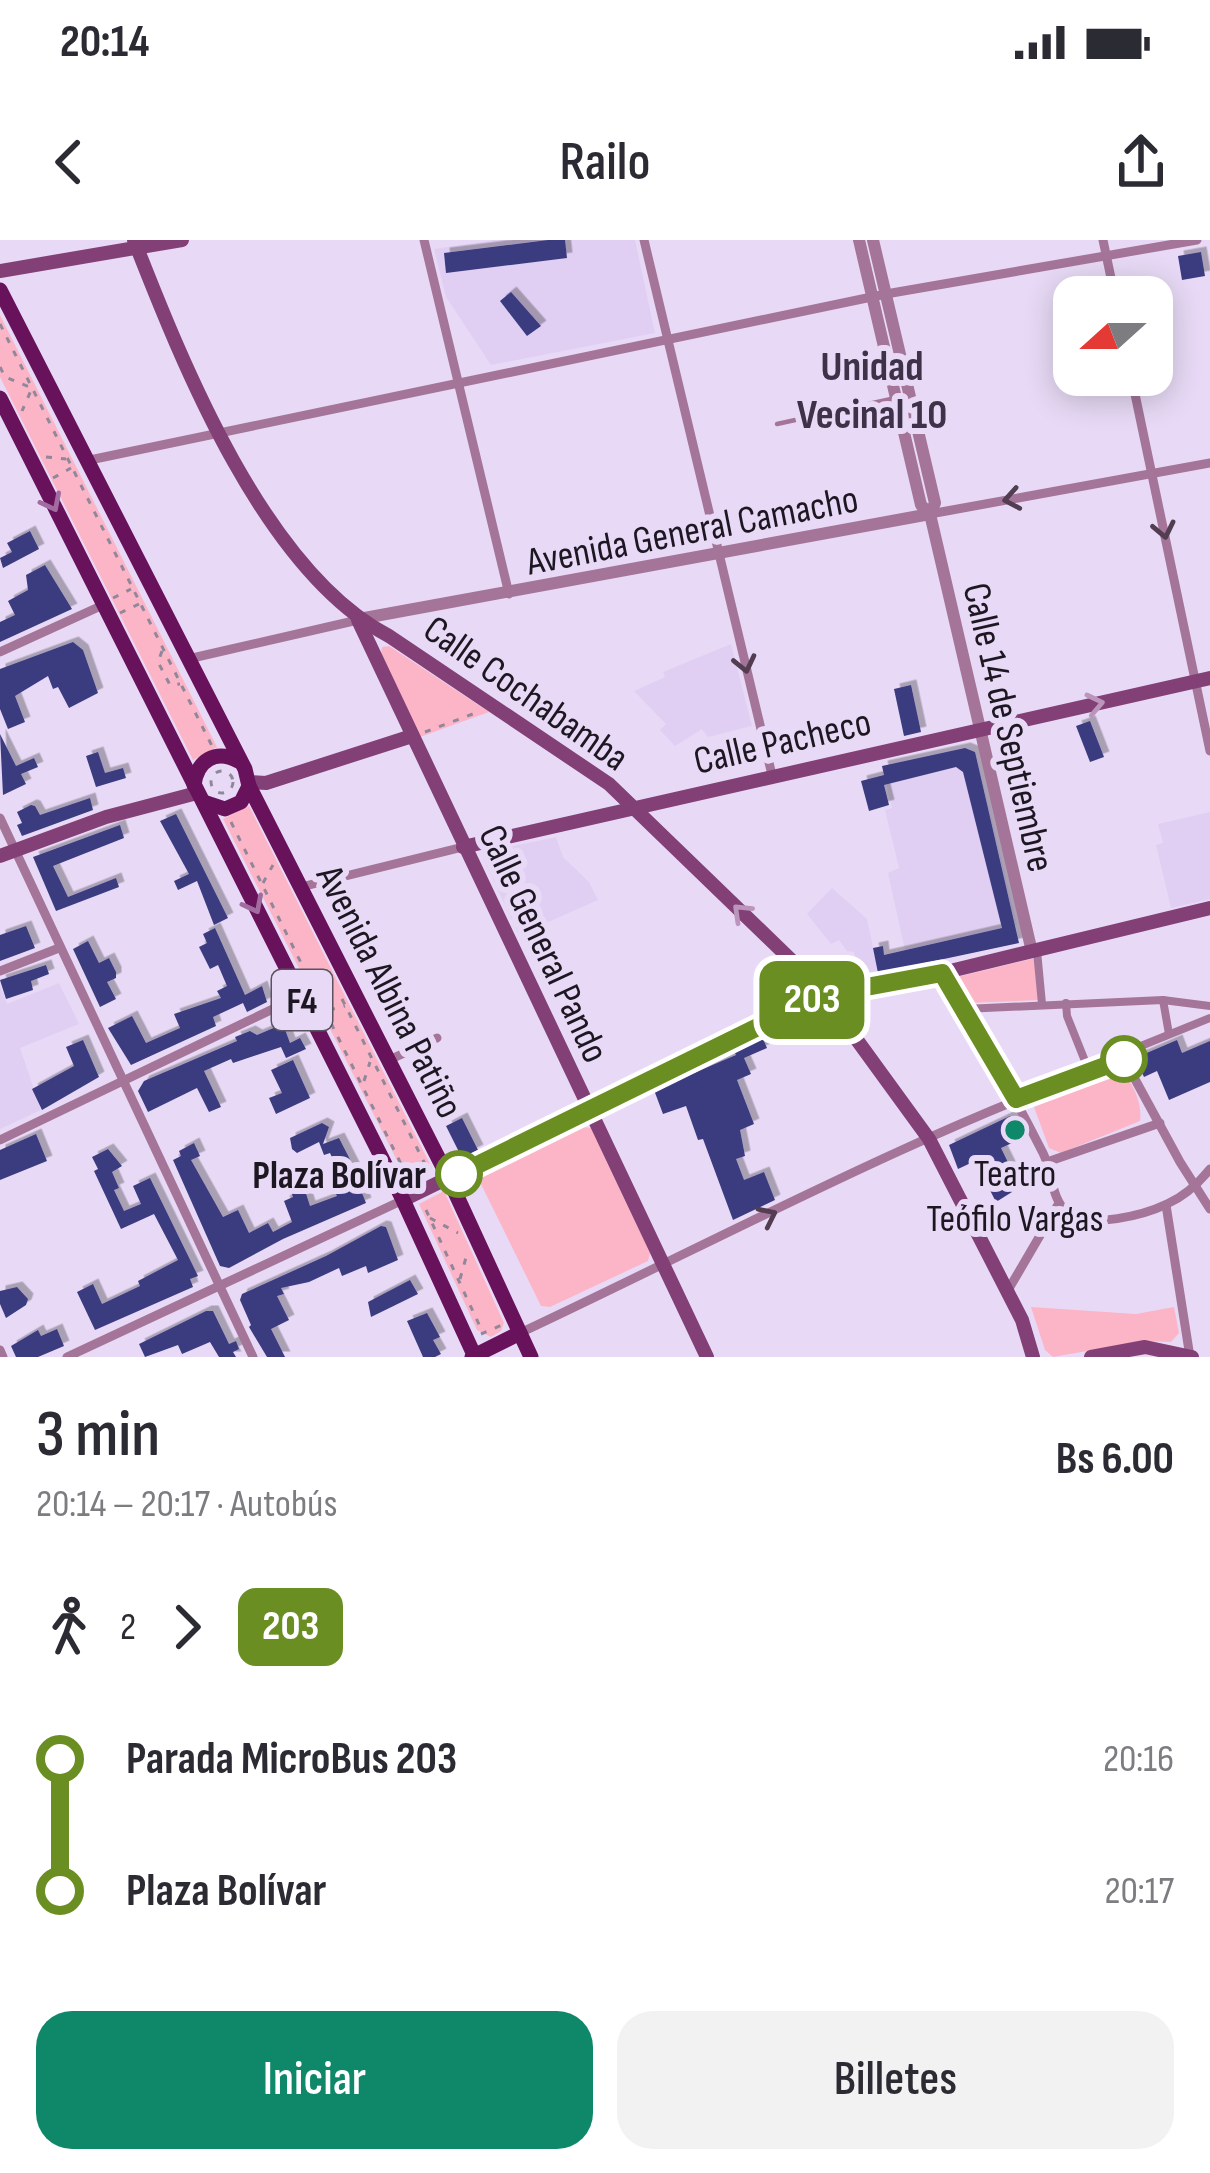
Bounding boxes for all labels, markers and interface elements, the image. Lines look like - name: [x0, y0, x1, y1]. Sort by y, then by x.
- text: 20:14: [60, 15, 150, 70]
- icon: back: [36, 129, 102, 195]
- icon: share: [1108, 129, 1174, 195]
- text: Railo: [560, 130, 651, 195]
- north arrow: [1053, 276, 1173, 396]
- map controls: [1053, 276, 1173, 396]
- district label: Unidad Vecinal 10: [797, 342, 947, 441]
- street label: Avenida General Camacho: [522, 476, 862, 587]
- one-way arrow: [1003, 486, 1023, 511]
- one-way arrow: [38, 491, 62, 512]
- one-way arrow: [1151, 520, 1176, 540]
- street label: Calle 14 de Septiembre: [952, 579, 1064, 876]
- street label: Calle Cochabamba: [414, 606, 637, 782]
- one-way arrow: [731, 654, 756, 674]
- one-way arrow: [1084, 692, 1104, 717]
- street label: Calle Pacheco: [689, 699, 876, 786]
- street label: Calle General Pando: [467, 818, 618, 1070]
- street label: Avenida Albina Patiño: [305, 857, 473, 1126]
- one-way arrow: [240, 893, 264, 914]
- one-way arrow: [733, 905, 754, 927]
- line badge: 203: [743, 961, 881, 1039]
- road number: F4: [272, 970, 332, 1030]
- text: 203: [783, 974, 841, 1025]
- unlabelled marker: [1102, 1037, 1146, 1081]
- marker: Teatro Teófilo Vargas: [1002, 1117, 1028, 1143]
- place label: Teatro Teófilo Vargas: [926, 1151, 1104, 1243]
- marker: Plaza Bolívar: [437, 1152, 481, 1196]
- place label: Plaza Bolívar: [252, 1153, 426, 1200]
- one-way arrow: [756, 1207, 777, 1230]
- text: 3 min: [36, 1396, 160, 1475]
- text: Bs 6.00: [1056, 1432, 1174, 1487]
- text: 20:14 – 20:17 · Autobús: [36, 1481, 337, 1528]
- icon: walk: [36, 1594, 102, 1660]
- icon: forward: [154, 1594, 220, 1660]
- text: 203: [262, 1601, 319, 1652]
- text: 2: [120, 1604, 136, 1651]
- text: Parada MicroBus 203: [126, 1732, 457, 1787]
- text: 20:16: [1103, 1736, 1174, 1783]
- text: Plaza Bolívar: [126, 1864, 326, 1919]
- text: 20:17: [1104, 1868, 1174, 1915]
- button: Iniciar: [36, 2011, 593, 2149]
- button: Billetes: [617, 2011, 1174, 2149]

